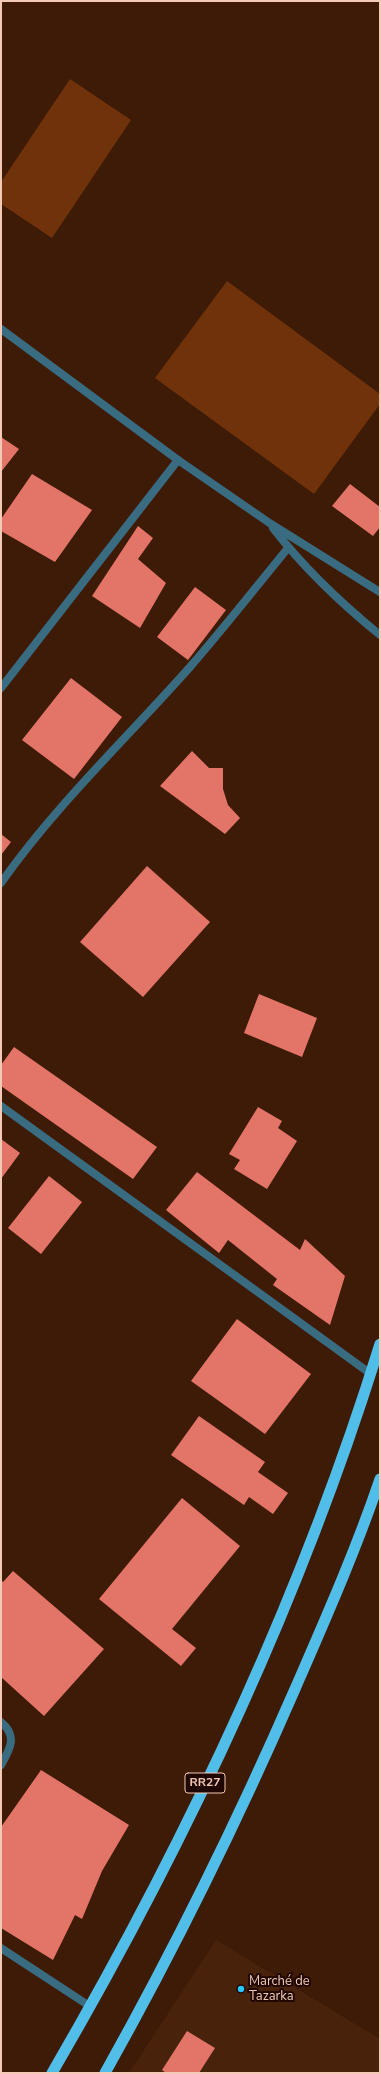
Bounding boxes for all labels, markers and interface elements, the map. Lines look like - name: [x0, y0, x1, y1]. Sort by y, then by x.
- road number: RR27: [185, 1773, 225, 1793]
- place label: Marché de Tazarka: [249, 1974, 310, 2005]
- marker: Marché de Tazarka: [236, 1984, 246, 1994]

